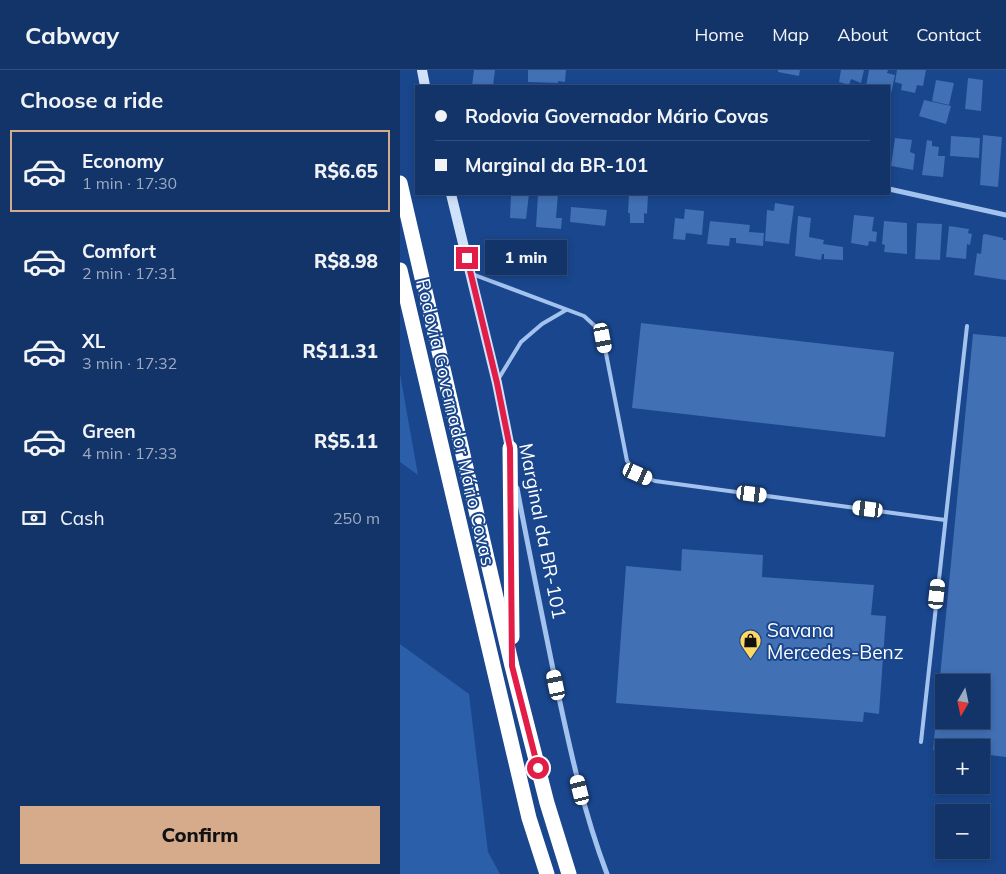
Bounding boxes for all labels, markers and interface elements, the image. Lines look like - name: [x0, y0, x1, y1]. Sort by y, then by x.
- text: Cabway: [25, 20, 119, 50]
- text: Home: [694, 23, 744, 46]
- text: Map: [772, 23, 809, 46]
- text: About: [837, 23, 888, 46]
- text: Contact: [916, 23, 981, 46]
- text: Choose a ride: [20, 86, 163, 114]
- text: Rodovia Governador Mário Covas: [465, 104, 769, 128]
- icon: car: [22, 149, 67, 194]
- text: Economy: [82, 149, 164, 173]
- text: Marginal da BR-101: [465, 153, 648, 177]
- text: R$6.65: [314, 159, 378, 183]
- text: 1 min · 17:30: [82, 173, 177, 193]
- icon: car: [22, 239, 67, 284]
- text: Comfort: [82, 239, 156, 263]
- callout: 1 min: [484, 240, 567, 276]
- route end: [456, 247, 478, 269]
- text: 1 min: [505, 247, 547, 267]
- text: R$8.98: [314, 249, 378, 273]
- text: 2 min · 17:31: [82, 263, 177, 283]
- street label: Rodovia Governador Mário Covas: [411, 276, 501, 568]
- car: [592, 322, 613, 354]
- icon: car: [22, 329, 67, 374]
- text: XL: [82, 329, 105, 353]
- text: R$11.31: [303, 339, 378, 363]
- text: 3 min · 17:32: [82, 353, 177, 373]
- icon: car: [22, 419, 67, 464]
- text: Green: [82, 419, 136, 443]
- text: R$5.11: [314, 429, 378, 453]
- street label: Marginal da BR-101: [514, 441, 572, 621]
- text: 4 min · 17:33: [82, 443, 177, 463]
- car: [621, 461, 654, 487]
- car: [736, 485, 767, 503]
- car: [852, 500, 883, 518]
- icon: cash: [20, 504, 48, 532]
- text: Cash: [60, 506, 105, 530]
- text: 250 m: [333, 508, 380, 528]
- car: [927, 578, 946, 610]
- place label: Savana Mercedes-Benz: [767, 618, 904, 664]
- shop icon: Savana Mercedes-Benz: [739, 629, 763, 660]
- car: [545, 669, 566, 701]
- north arrow: [935, 674, 990, 729]
- map controls: [935, 674, 990, 859]
- button: +: [935, 739, 990, 794]
- route start: [527, 757, 549, 779]
- car: [569, 774, 590, 806]
- button: −: [935, 804, 990, 859]
- button: Confirm: [20, 806, 380, 864]

